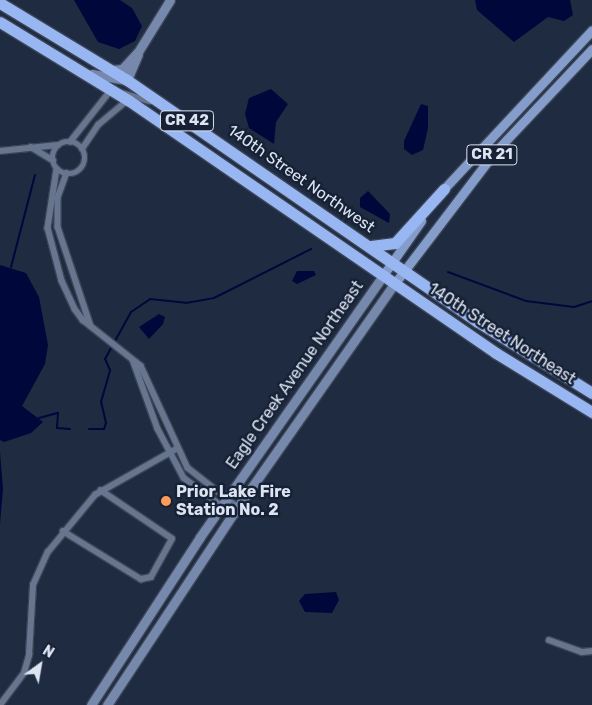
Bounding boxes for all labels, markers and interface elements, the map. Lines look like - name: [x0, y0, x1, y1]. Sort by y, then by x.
- road number: CR 42: [160, 108, 214, 134]
- street label: 140th Street Northwest: [224, 121, 378, 237]
- road number: CR 21: [466, 142, 518, 168]
- street label: Eagle Creek Avenue Northeast: [222, 277, 368, 473]
- street label: 140th Street Northeast: [425, 279, 579, 389]
- place label: Prior Lake Fire Station No. 2: [176, 482, 291, 520]
- marker: Prior Lake Fire Station No. 2: [160, 495, 172, 507]
- north arrow: [15, 640, 65, 690]
- text: N: [39, 642, 57, 662]

